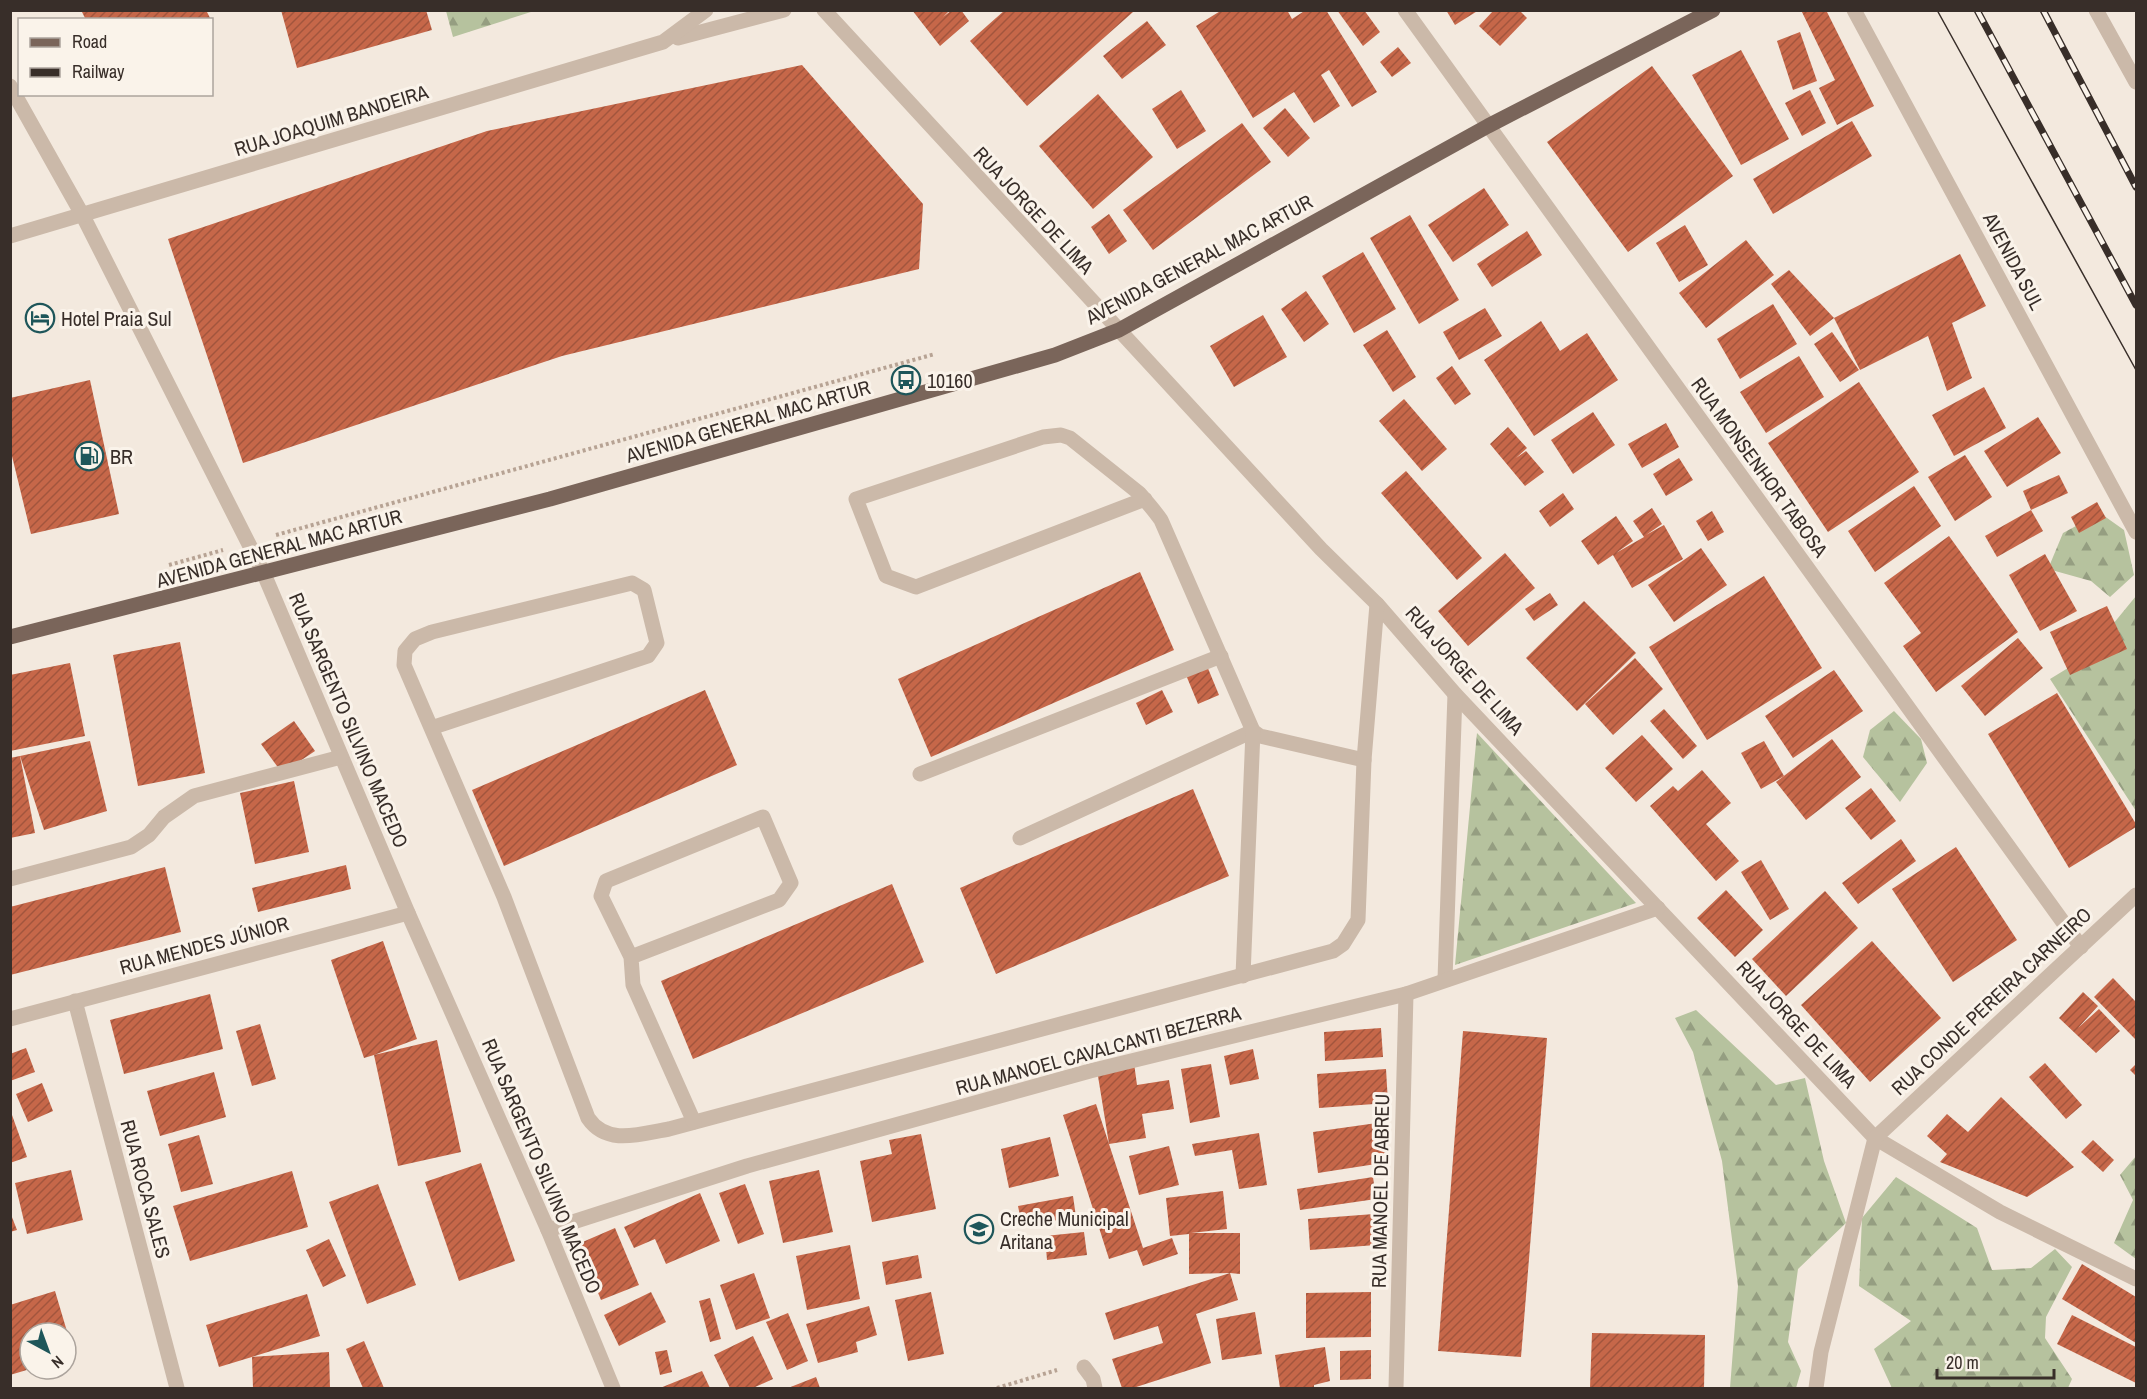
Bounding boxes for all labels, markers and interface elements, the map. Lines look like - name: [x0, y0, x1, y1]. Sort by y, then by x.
- legend: [18, 18, 213, 96]
- text: Road: [72, 29, 107, 54]
- text: Railway: [72, 59, 125, 84]
- street label: RUA JOAQUIM BANDEIRA: [231, 78, 431, 162]
- street label: RUA JORGE DE LIMA: [968, 140, 1100, 280]
- street label: AVENIDA GENERAL MAC ARTUR: [1080, 188, 1317, 331]
- street label: AVENIDA SUL: [1977, 207, 2051, 314]
- hotel icon: Hotel Praia Sul: [24, 302, 56, 334]
- place label: Hotel Praia Sul: [61, 305, 171, 332]
- bus stop icon: 10160: [890, 364, 922, 396]
- place label: 10160: [927, 367, 973, 394]
- street label: RUA MONSENHOR TABOSA: [1686, 372, 1835, 562]
- street label: AVENIDA GENERAL MAC ARTUR: [622, 373, 874, 469]
- fuel station icon: BR: [73, 440, 105, 472]
- place label: BR: [110, 443, 133, 470]
- street label: AVENIDA GENERAL MAC ARTUR: [152, 502, 405, 594]
- street label: RUA SARGENTO SILVINO MACEDO: [283, 588, 415, 852]
- street label: RUA JORGE DE LIMA: [1400, 600, 1530, 740]
- street label: RUA CONDE PEREIRA CARNEIRO: [1885, 901, 2097, 1101]
- street label: RUA MENDES JÚNIOR: [116, 909, 292, 981]
- street label: RUA JORGE DE LIMA: [1731, 954, 1863, 1094]
- street label: RUA MANOEL CAVALCANTI BEZERRA: [952, 999, 1244, 1101]
- street label: RUA SARGENTO SILVINO MACEDO: [476, 1034, 608, 1298]
- street label: RUA MANOEL DE ABREU: [1365, 1094, 1395, 1288]
- street label: RUA ROCA SALES: [115, 1117, 177, 1261]
- place label: Creche Municipal Aritana: [999, 1205, 1129, 1255]
- school or university icon: Creche Municipal Aritana: [963, 1213, 995, 1245]
- north arrow: [18, 1321, 78, 1381]
- scale bar: [1937, 1342, 2054, 1380]
- text: 20 m: [1946, 1350, 1979, 1375]
- text: N: [47, 1351, 69, 1374]

